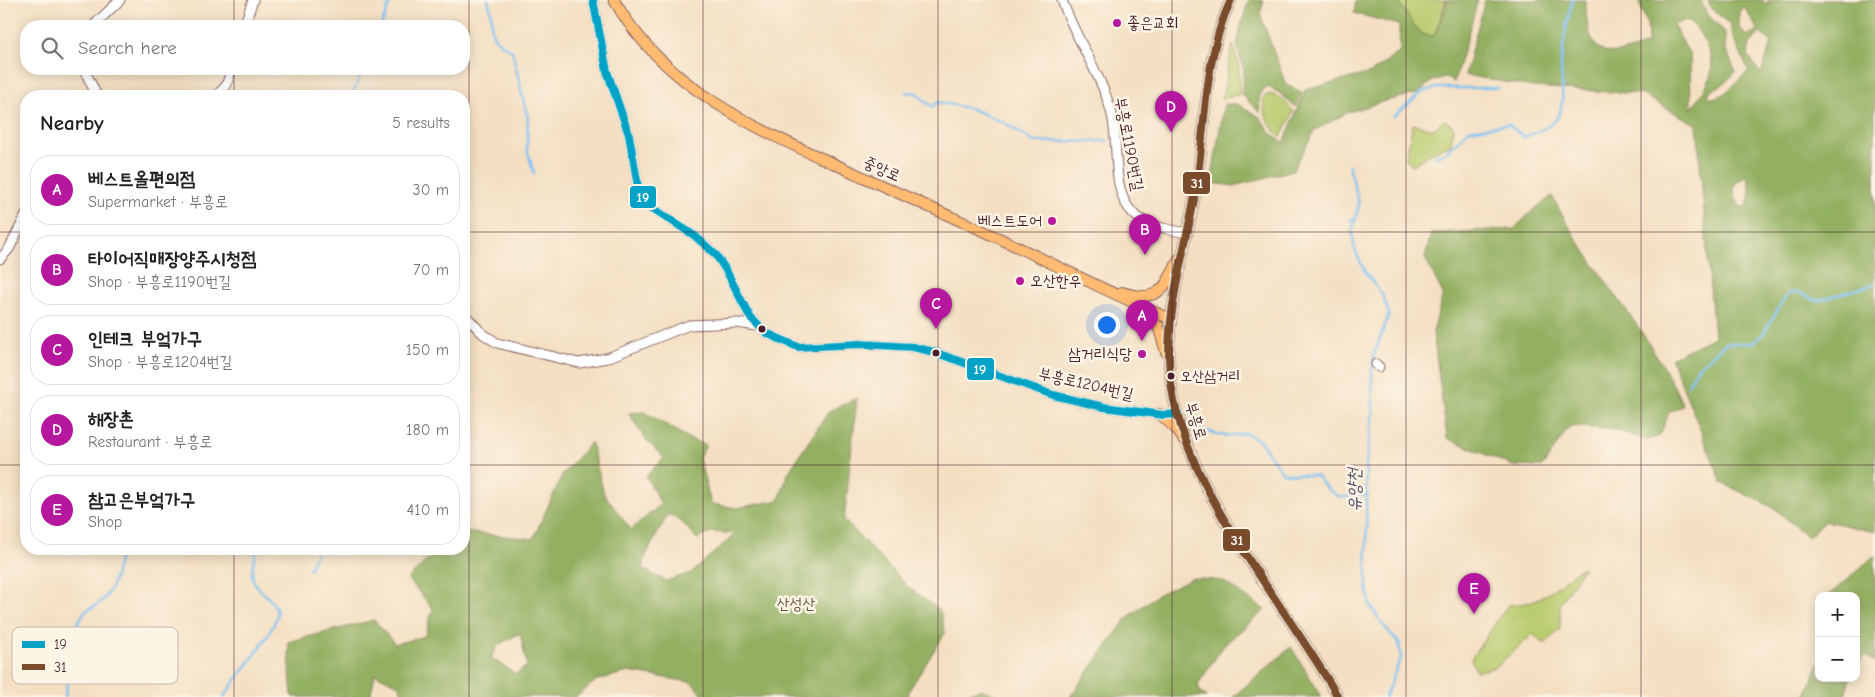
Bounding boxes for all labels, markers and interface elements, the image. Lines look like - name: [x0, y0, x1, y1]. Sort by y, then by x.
- place label: 좋은교회: [1127, 14, 1179, 32]
- marker: 좋은교회: [1111, 17, 1123, 29]
- search box: [20, 20, 470, 75]
- icon: search: [38, 34, 66, 62]
- text: Search here: [78, 37, 177, 59]
- pin: D: [1155, 91, 1187, 132]
- street label: 부흥로1190번길: [1111, 96, 1147, 193]
- text: Nearby: [40, 111, 104, 135]
- text: 5 results: [392, 114, 450, 132]
- street label: 중앙로: [861, 153, 903, 185]
- text: 베스트올편의점: [88, 168, 195, 190]
- line badge: 31: [1182, 171, 1211, 195]
- text: 31: [1191, 175, 1203, 192]
- text: A: [53, 181, 61, 199]
- text: 30 m: [413, 181, 449, 199]
- line badge: 19: [629, 185, 657, 209]
- text: 19: [637, 189, 649, 206]
- text: Supermarket · 부흥로: [88, 193, 228, 211]
- place label: 베스트도어: [978, 212, 1042, 230]
- pin: B: [1129, 214, 1161, 255]
- marker: 베스트도어: [1046, 215, 1058, 227]
- text: 타이어직매장양주시청점: [88, 248, 256, 270]
- text: B: [52, 261, 62, 279]
- text: 70 m: [413, 261, 449, 279]
- place label: 오산한우: [1030, 272, 1082, 290]
- text: Shop · 부흥로1190번길: [88, 273, 231, 291]
- marker: 오산한우: [1014, 275, 1026, 287]
- pin: C: [920, 288, 952, 329]
- pin: A: [1126, 300, 1158, 341]
- your location: [1094, 312, 1120, 338]
- unlabelled marker: [757, 324, 767, 334]
- text: 인테크 부엌가구: [88, 328, 202, 350]
- text: C: [52, 341, 62, 359]
- text: 150 m: [406, 341, 449, 359]
- place label: 삼거리식당: [1068, 345, 1132, 363]
- unlabelled marker: [931, 348, 941, 358]
- marker: 삼거리식당: [1136, 348, 1148, 360]
- text: Shop · 부흥로1204번길: [88, 353, 232, 371]
- line badge: 19: [966, 357, 995, 381]
- text: 19: [974, 361, 986, 378]
- street label: 부흥로1204번길: [1037, 364, 1135, 404]
- place label: 오산삼거리: [1180, 367, 1240, 385]
- marker: 오산삼거리: [1166, 371, 1176, 381]
- street label: 부흥로: [1182, 400, 1210, 442]
- text: 해장촌: [88, 408, 134, 430]
- text: D: [52, 421, 62, 439]
- text: 180 m: [406, 421, 449, 439]
- text: Restaurant · 부흥로: [88, 433, 212, 451]
- water label: 유양천: [1344, 467, 1365, 512]
- text: 참고은부엌가구: [88, 489, 195, 511]
- text: E: [52, 501, 62, 519]
- text: 410 m: [407, 501, 449, 519]
- text: Shop: [88, 513, 122, 531]
- line badge: 31: [1222, 528, 1251, 552]
- text: 31: [1231, 532, 1243, 549]
- pin: E: [1458, 573, 1490, 614]
- map controls: [1815, 592, 1860, 682]
- button: +: [1815, 592, 1860, 637]
- park label: 산성산: [777, 595, 815, 613]
- legend: [12, 627, 178, 684]
- text: 19: [54, 636, 67, 653]
- button: −: [1815, 637, 1860, 682]
- text: 31: [54, 659, 67, 676]

